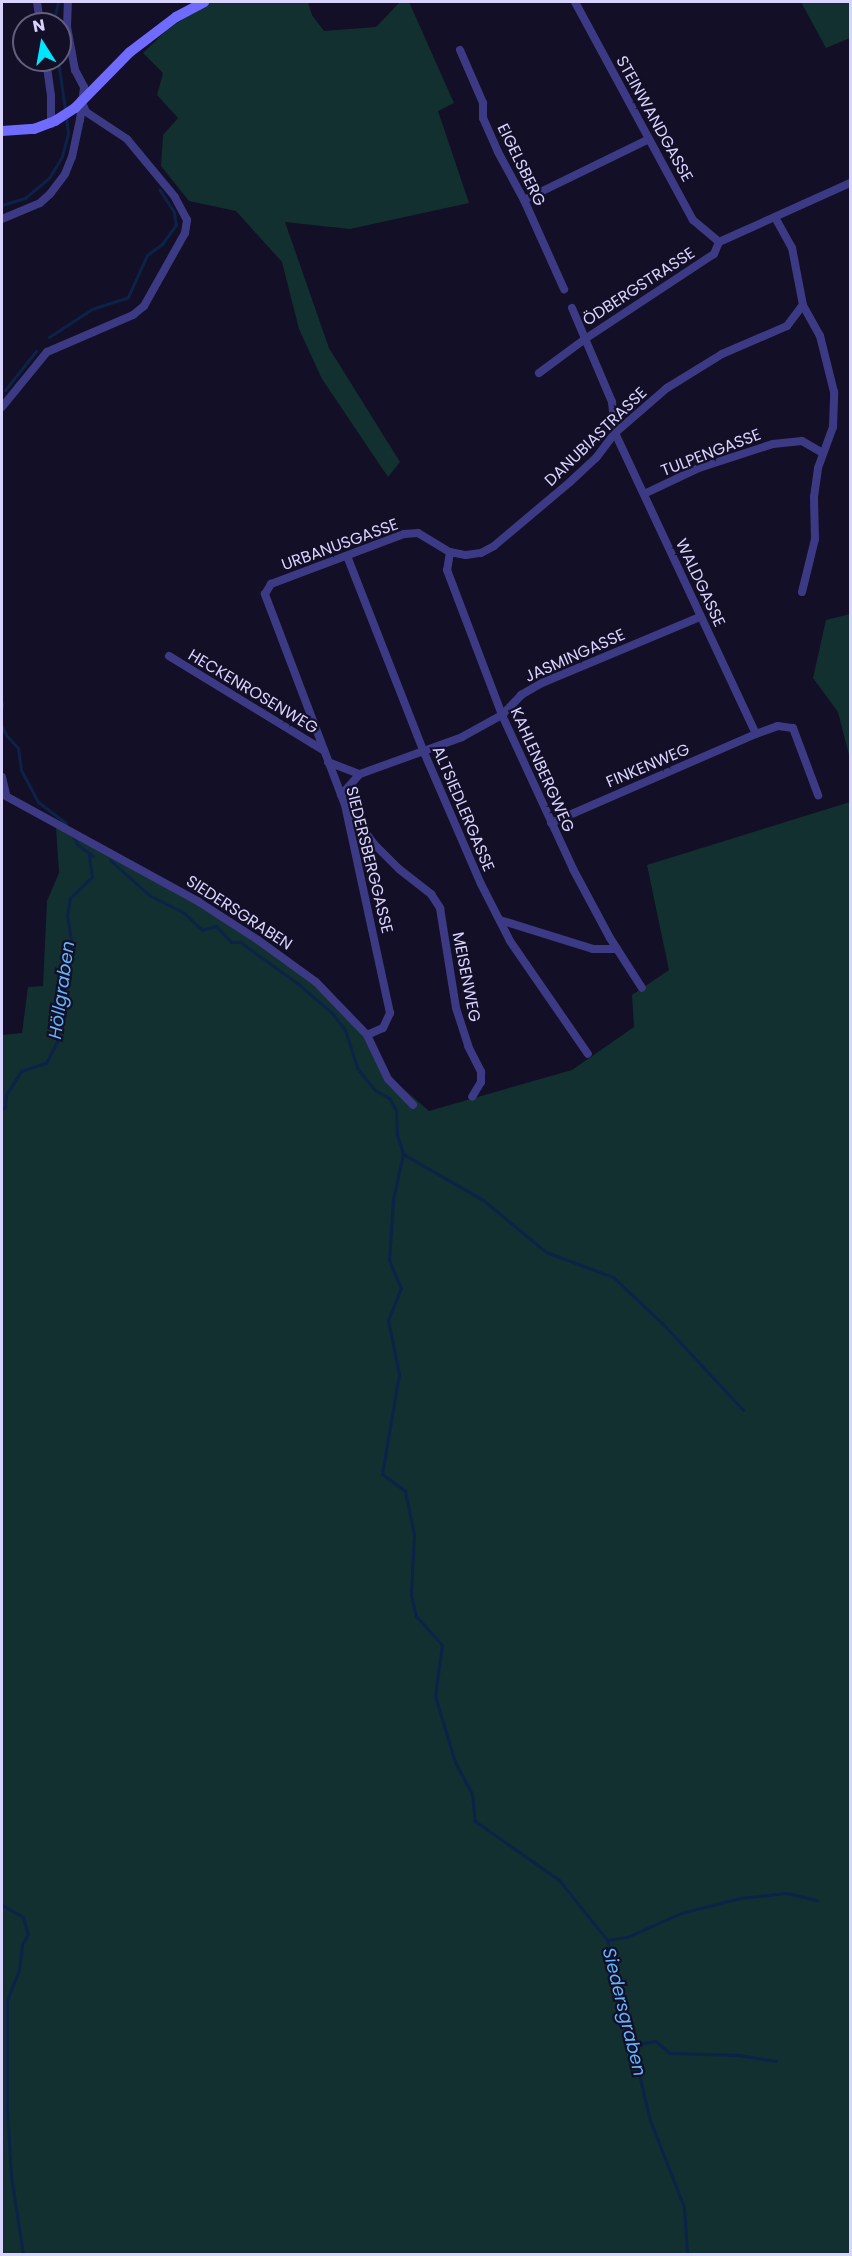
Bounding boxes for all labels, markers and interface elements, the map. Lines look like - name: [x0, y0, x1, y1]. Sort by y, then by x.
- north arrow: [12, 12, 72, 72]
- text: N: [31, 13, 47, 38]
- street label: STEINWANDGASSE: [612, 53, 696, 185]
- street label: EIGELSBERG: [493, 121, 549, 209]
- street label: ÖDBERGSTRASSE: [579, 244, 699, 330]
- street label: DANUBIASTRASSE: [541, 383, 651, 491]
- street label: TULPENGASSE: [658, 425, 764, 481]
- street label: URBANUSGASSE: [279, 515, 401, 575]
- street label: WALDGASSE: [671, 536, 729, 630]
- street label: JASMINGASSE: [522, 625, 628, 687]
- street label: HECKENROSENWEG: [185, 646, 321, 738]
- street label: KAHLENBERGWEG: [506, 705, 578, 835]
- street label: FINKENWEG: [603, 740, 693, 792]
- street label: ALTSIEDLERGASSE: [428, 743, 498, 875]
- street label: SIEDERSBERGGASSE: [341, 785, 397, 935]
- street label: SIEDERSGRABEN: [182, 872, 296, 954]
- street label: MEISENWEG: [448, 930, 484, 1024]
- water label: Höllgraben: [44, 940, 80, 1040]
- water label: Siedersgraben: [598, 1946, 650, 2078]

